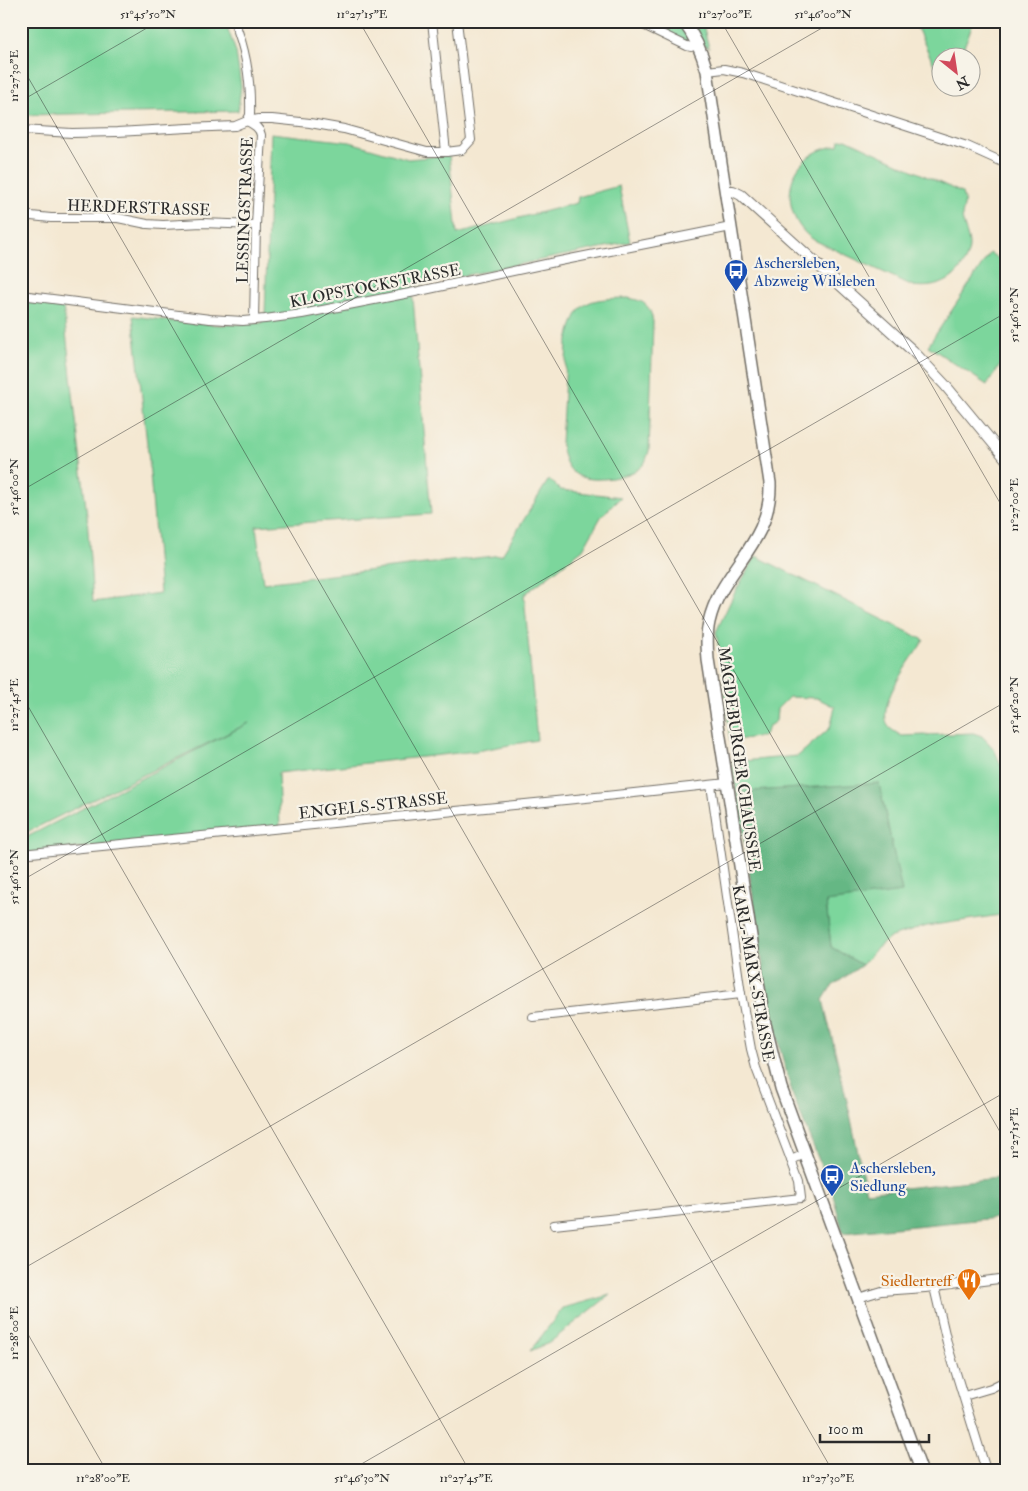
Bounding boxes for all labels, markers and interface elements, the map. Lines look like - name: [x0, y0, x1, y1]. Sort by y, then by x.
- text: 51°45'50"N: [120, 7, 176, 22]
- text: 11°27'15"E: [337, 7, 388, 22]
- text: 11°27'00"E: [698, 7, 752, 22]
- text: 51°46'00"N: [794, 7, 852, 22]
- north arrow: [930, 48, 980, 98]
- text: 11°27'30"E: [7, 50, 22, 102]
- text: N: [952, 72, 973, 94]
- street label: LESSINGSTRASSE: [232, 136, 258, 284]
- street label: HERDERSTRASSE: [67, 195, 211, 220]
- place label: Aschersleben, Abzweig Wilsleben: [753, 253, 875, 291]
- bus stop icon: Aschersleben, Abzweig Wilsleben: [723, 258, 749, 292]
- street label: KLOPSTOCKSTRASSE: [288, 260, 462, 312]
- text: 51°46'10"N: [1007, 287, 1022, 343]
- text: 51°46'00"N: [7, 458, 22, 516]
- text: 11°27'00"E: [1007, 478, 1022, 532]
- street label: MAGDEBURGER CHAUSSEE: [713, 645, 765, 873]
- text: 51°46'20"N: [1007, 676, 1022, 734]
- text: 11°27'45"E: [7, 678, 22, 732]
- street label: ENGELS-STRASSE: [298, 788, 449, 824]
- text: 51°46'10"N: [7, 849, 22, 905]
- street label: KARL-MARX-STRASSE: [728, 883, 778, 1063]
- text: 11°27'15"E: [1007, 1107, 1022, 1158]
- place label: Aschersleben, Siedlung: [849, 1158, 936, 1196]
- bus stop icon: Aschersleben, Siedlung: [819, 1163, 845, 1197]
- restaurant icon: Siedlertreff: [956, 1267, 982, 1301]
- place label: Siedlertreff: [881, 1271, 955, 1291]
- text: 11°28'00"E: [7, 1306, 22, 1360]
- scale bar: [820, 1411, 929, 1443]
- text: 100 m: [828, 1420, 864, 1439]
- text: 11°28'00"E: [76, 1471, 130, 1486]
- text: 51°46'30"N: [334, 1471, 390, 1486]
- text: 11°27'45"E: [439, 1471, 493, 1486]
- text: 11°27'30"E: [802, 1471, 854, 1486]

